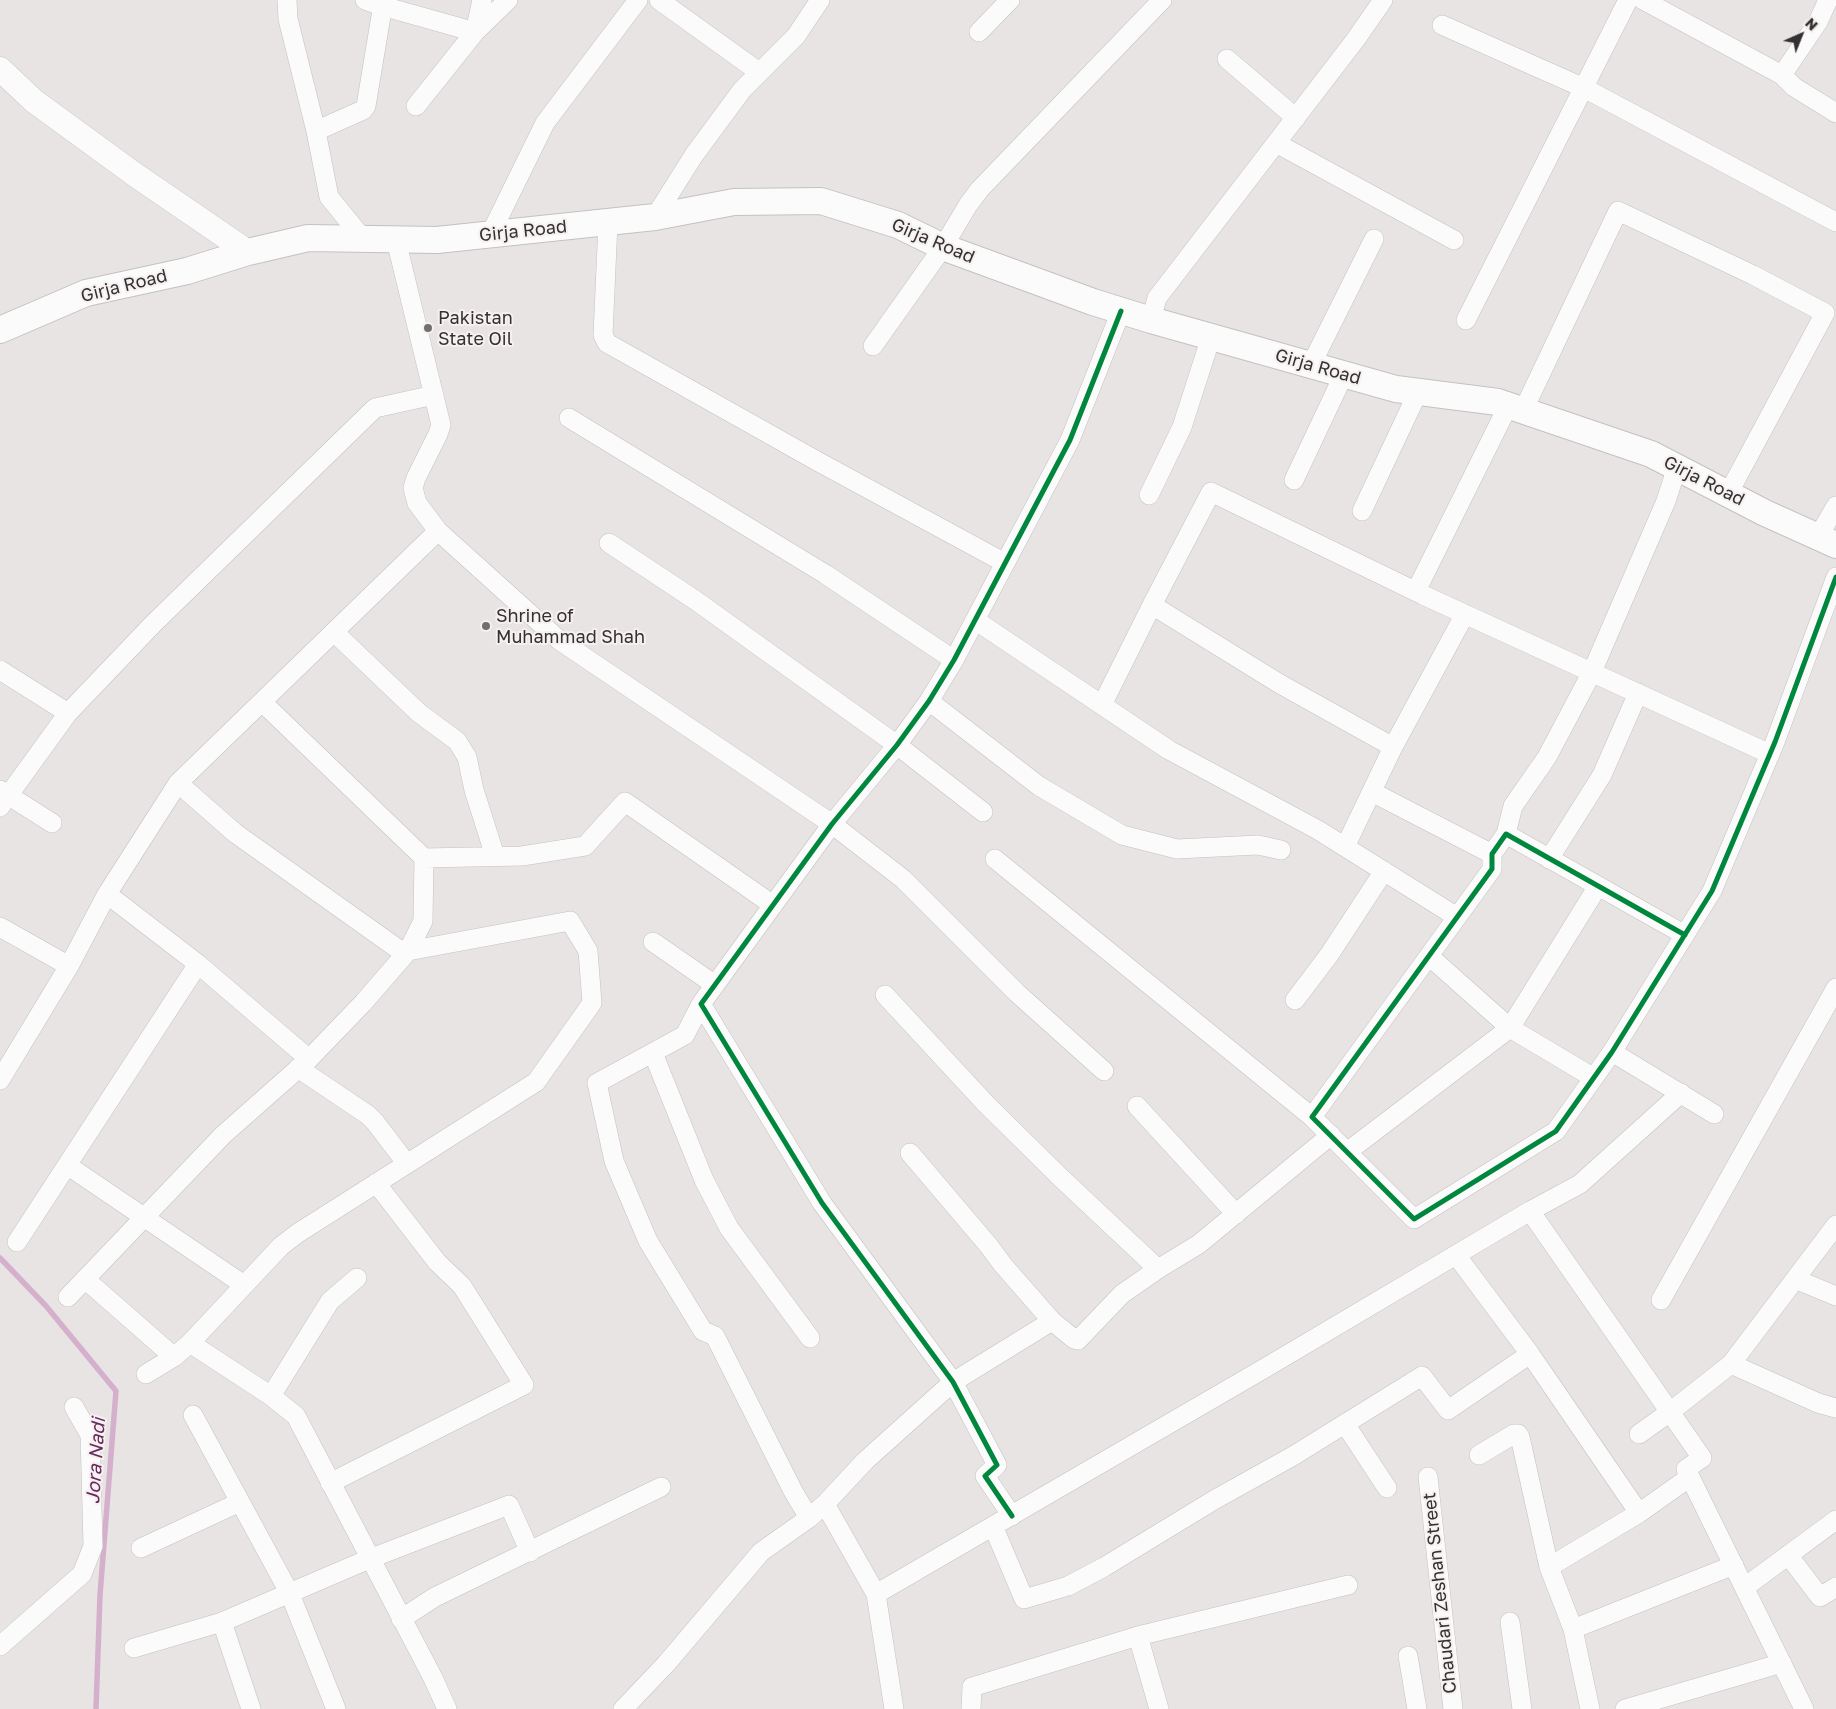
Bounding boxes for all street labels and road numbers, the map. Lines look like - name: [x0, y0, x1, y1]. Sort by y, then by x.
- street label: Girja Road: [888, 214, 978, 268]
- street label: Girja Road: [478, 216, 568, 246]
- street label: Girja Road: [79, 265, 169, 307]
- street label: Girja Road: [1273, 344, 1363, 390]
- street label: Girja Road: [1660, 451, 1748, 511]
- street label: Chaudari Zeshan Street: [1419, 1491, 1461, 1695]

